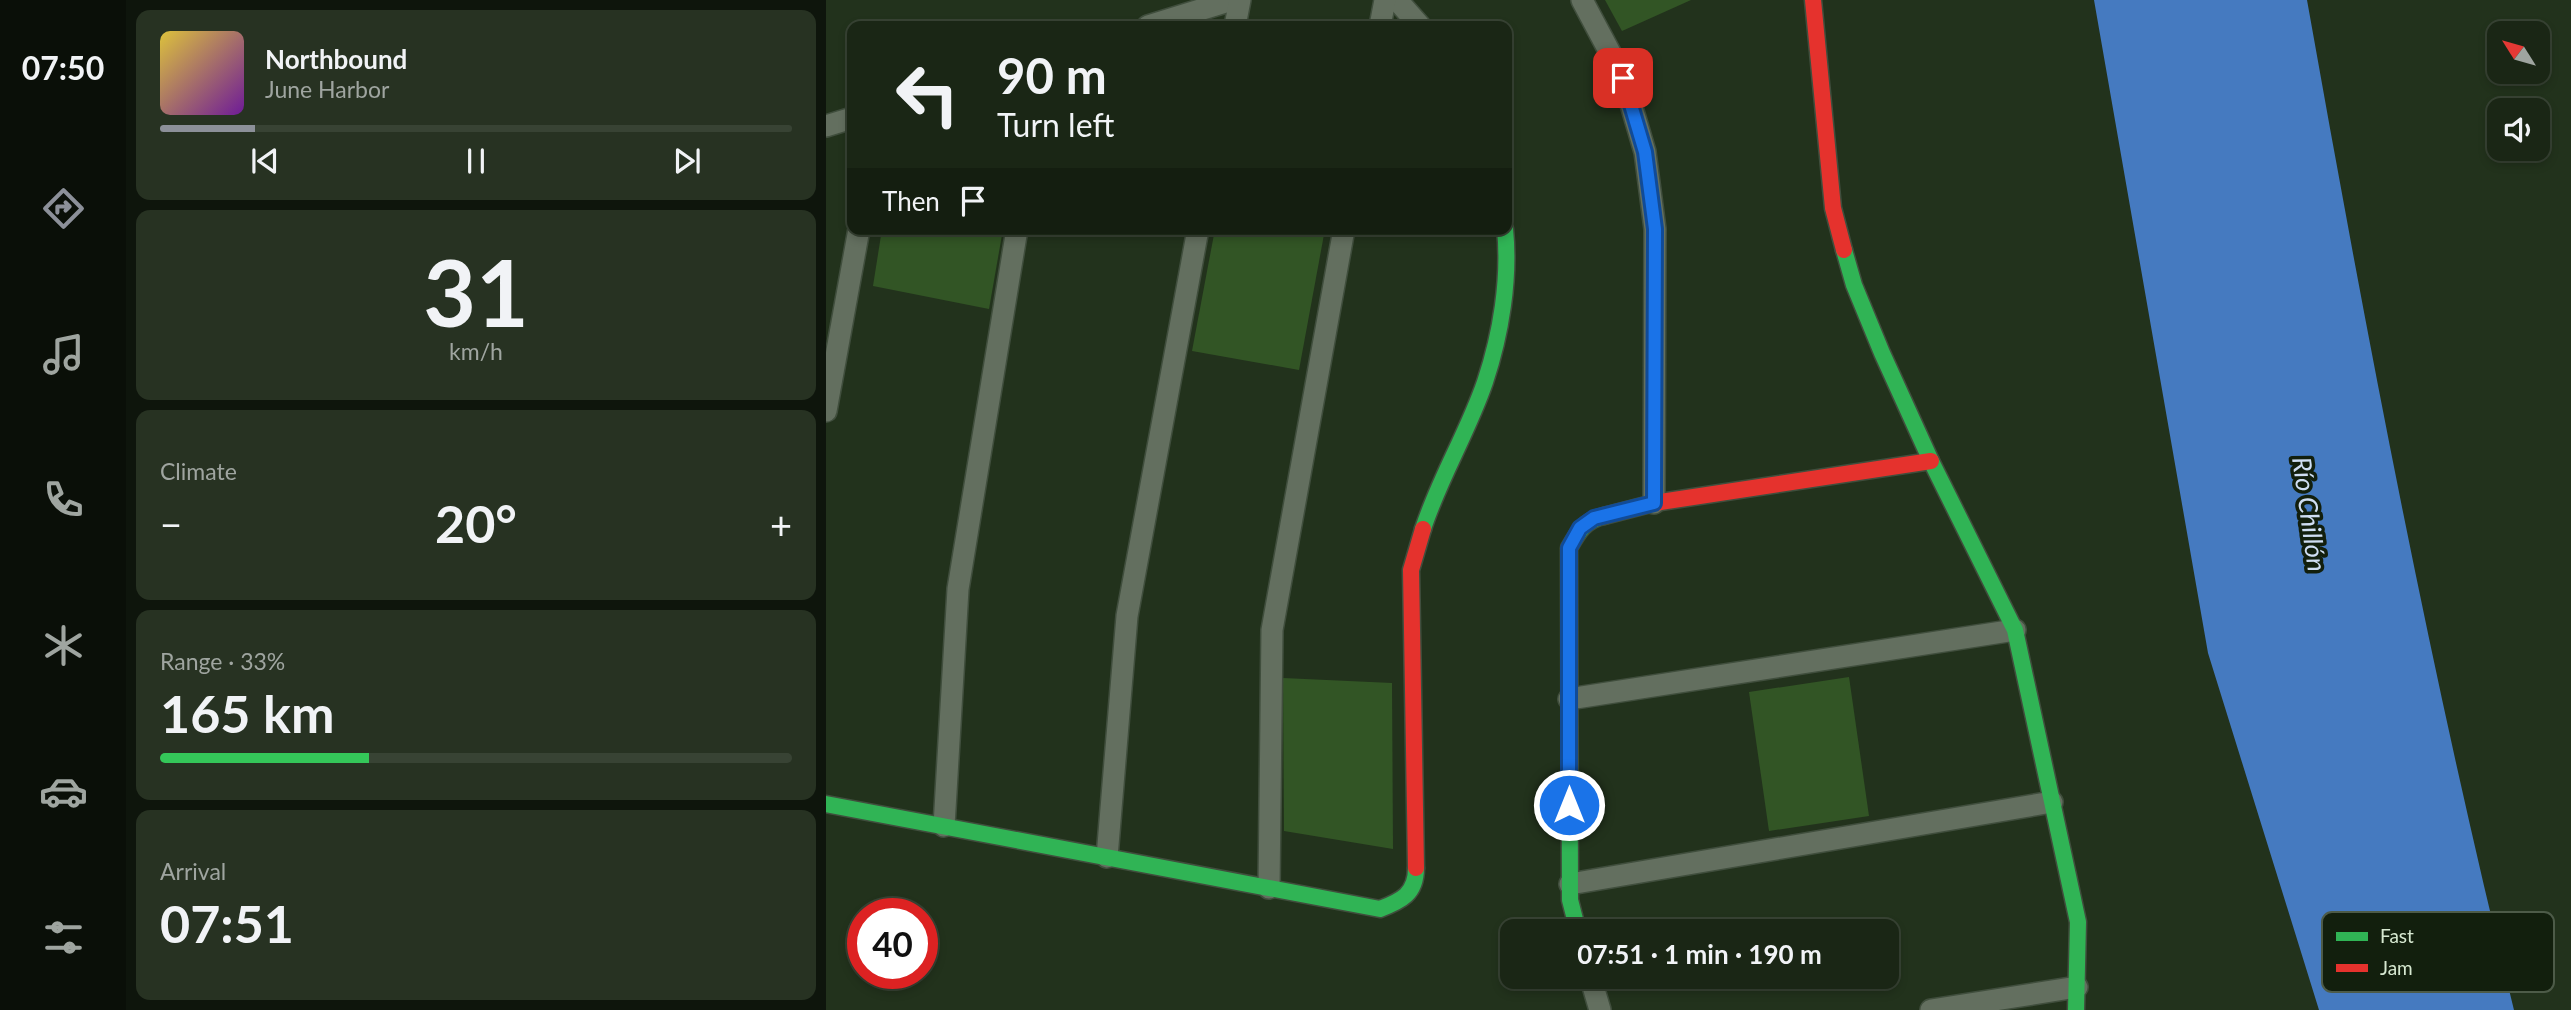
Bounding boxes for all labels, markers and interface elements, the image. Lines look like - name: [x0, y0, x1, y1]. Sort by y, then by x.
- north arrow: [2487, 21, 2550, 84]
- map controls: [2487, 21, 2550, 161]
- text: Northbound: [265, 43, 407, 75]
- text: 90 m: [997, 46, 1107, 104]
- text: 07:50: [22, 48, 104, 87]
- pin: [1593, 48, 1653, 108]
- icon: left: [882, 49, 973, 140]
- icon: arrive: [1604, 59, 1642, 97]
- text: June Harbor: [265, 75, 389, 103]
- button: sound: [2487, 98, 2550, 161]
- text: Turn left: [997, 105, 1114, 144]
- icon: previous: [246, 142, 284, 180]
- icon: pause: [457, 142, 495, 180]
- icon: next: [668, 142, 706, 180]
- icon: arrive: [954, 182, 992, 220]
- icon: directions: [39, 184, 88, 233]
- text: Then: [882, 185, 940, 217]
- text: 31: [423, 237, 529, 346]
- icon: music: [39, 330, 88, 379]
- text: km/h: [449, 337, 503, 365]
- water label: Río Chillón: [2286, 455, 2334, 573]
- text: Climate: [160, 457, 237, 485]
- icon: phone: [39, 475, 88, 524]
- text: 20°: [435, 492, 517, 554]
- text: −: [160, 501, 182, 547]
- text: +: [770, 501, 792, 547]
- icon: climate: [39, 621, 88, 670]
- text: Range · 33%: [160, 647, 285, 675]
- text: 165 km: [160, 682, 334, 744]
- icon: car: [39, 767, 88, 816]
- position arrow: [1532, 768, 1606, 842]
- text: Arrival: [160, 857, 226, 885]
- text: 07:51: [160, 892, 294, 954]
- speed limit sign: 40: [847, 898, 938, 989]
- legend: [2322, 912, 2554, 992]
- icon: filters: [39, 913, 88, 962]
- text: Fast: [2380, 924, 2414, 947]
- text: 07:51 · 1 min · 190 m: [1577, 938, 1822, 970]
- text: Jam: [2380, 956, 2413, 979]

